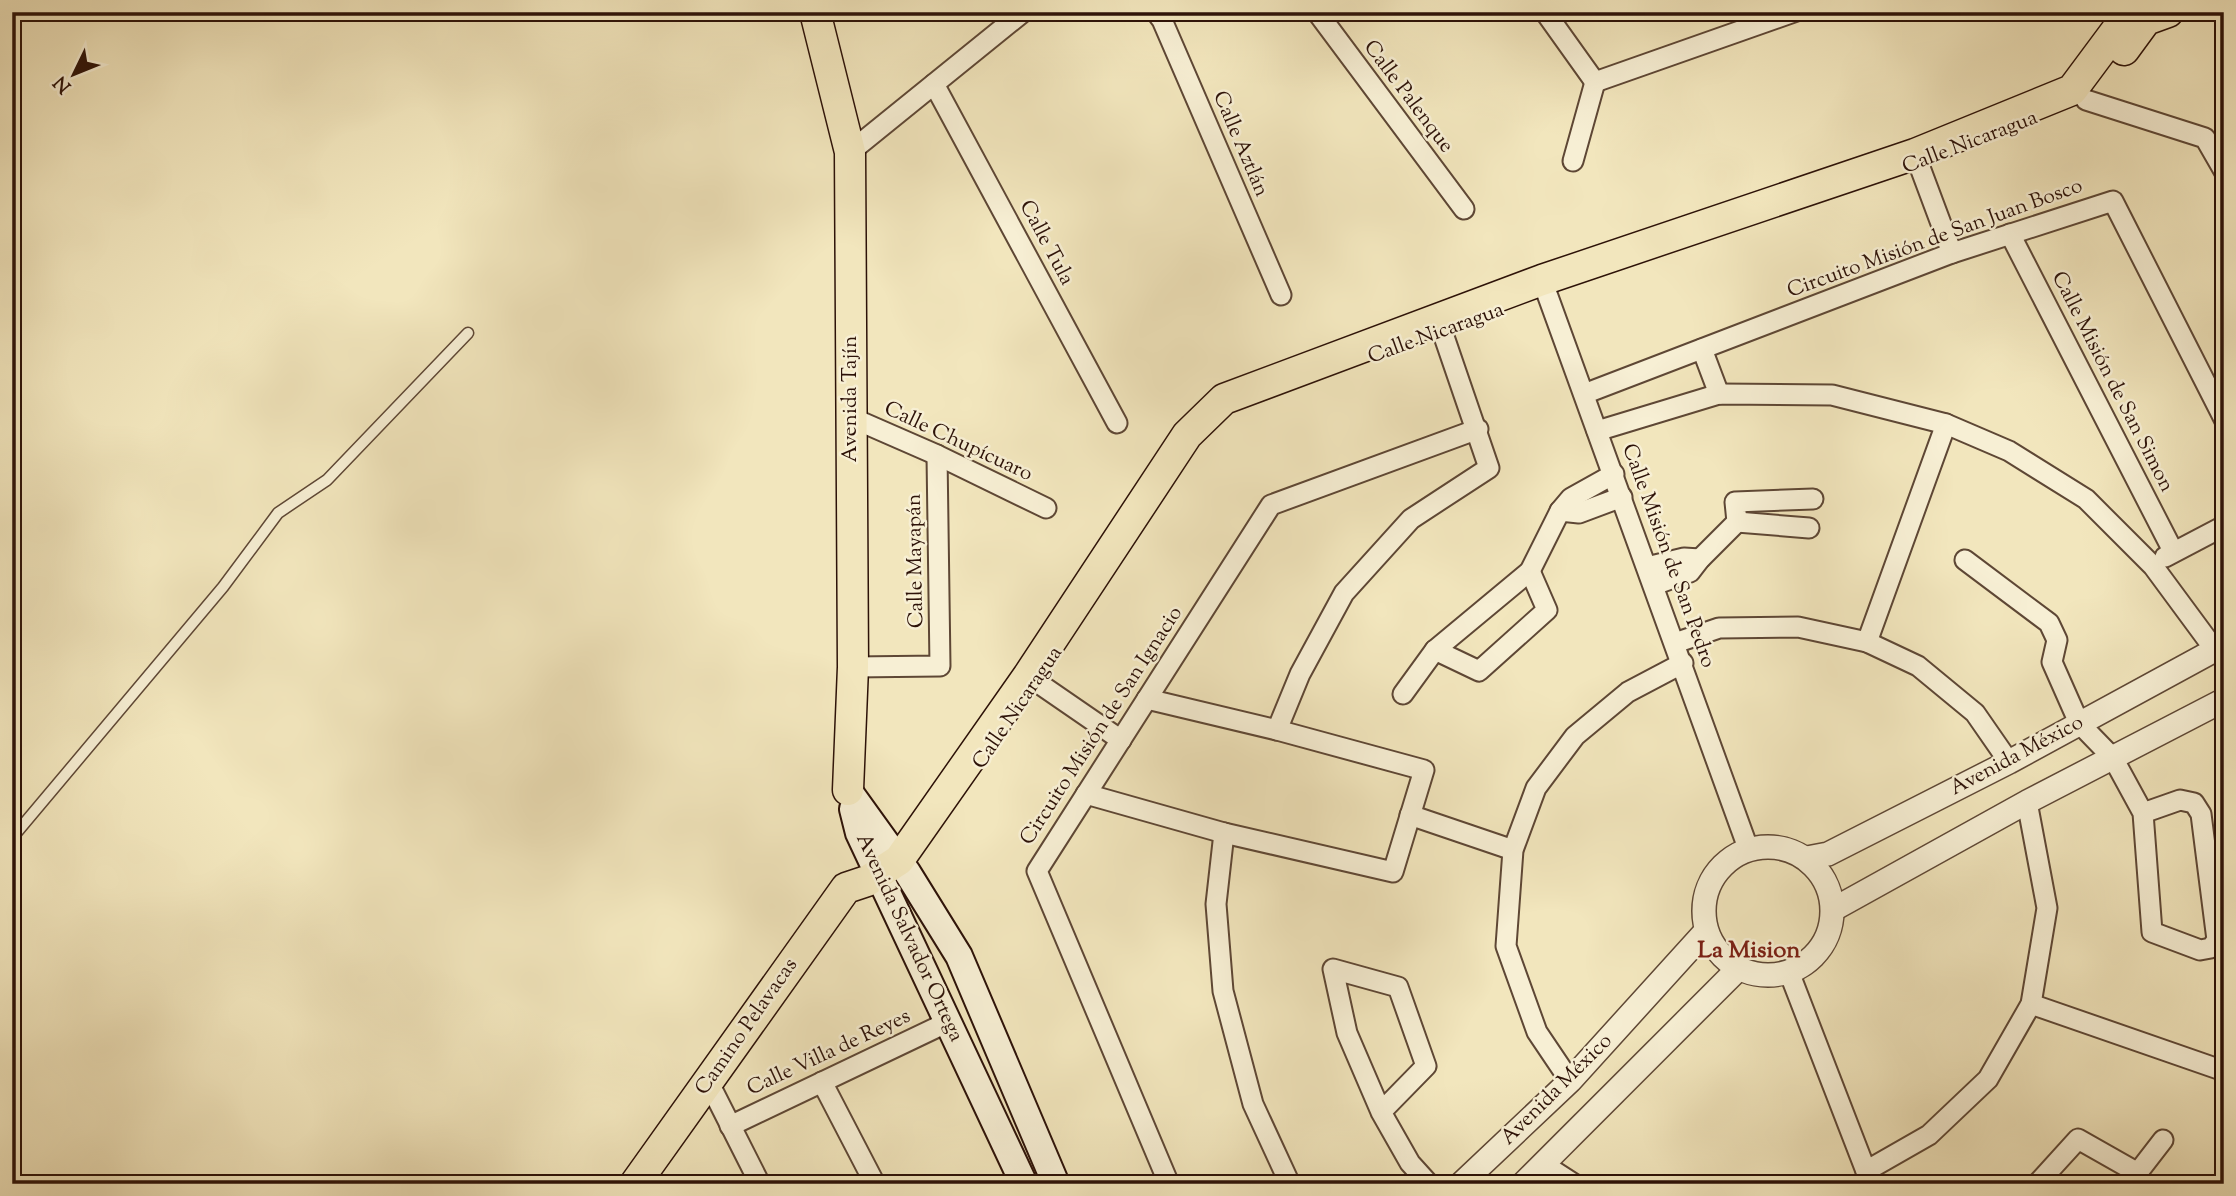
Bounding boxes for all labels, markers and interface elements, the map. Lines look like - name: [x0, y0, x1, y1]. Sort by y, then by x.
- street label: Calle Palenque: [1356, 34, 1460, 160]
- north arrow: [38, 38, 108, 108]
- text: N: [48, 69, 78, 99]
- street label: Calle Aztlán: [1204, 86, 1276, 202]
- street label: Calle Nicaragua: [1898, 103, 2042, 183]
- street label: Circuito Misión de San Juan Bosco: [1783, 171, 2087, 307]
- street label: Calle Tula: [1011, 195, 1081, 291]
- street label: Calle Misión de San Simon: [2043, 266, 2181, 498]
- street label: Calle Nicaragua: [1364, 295, 1509, 373]
- street label: Avenida Tajín: [836, 336, 866, 462]
- street label: Calle Chupícuaro: [879, 394, 1037, 490]
- street label: Calle Misión de San Pedro: [1613, 440, 1723, 672]
- street label: Calle Mayapán: [900, 494, 932, 628]
- street label: Circuito Misión de San Ignacio: [1013, 601, 1191, 851]
- street label: Calle Nicaragua: [966, 640, 1071, 776]
- street label: Avenida México: [1945, 708, 2089, 804]
- street label: Avenida Salvador Ortega: [847, 829, 971, 1047]
- district label: La Mision: [1698, 934, 1801, 968]
- street label: Camino Pelavacas: [688, 952, 806, 1102]
- street label: Calle Villa de Reyes: [742, 1002, 916, 1104]
- street label: Avenida México: [1494, 1027, 1620, 1153]

